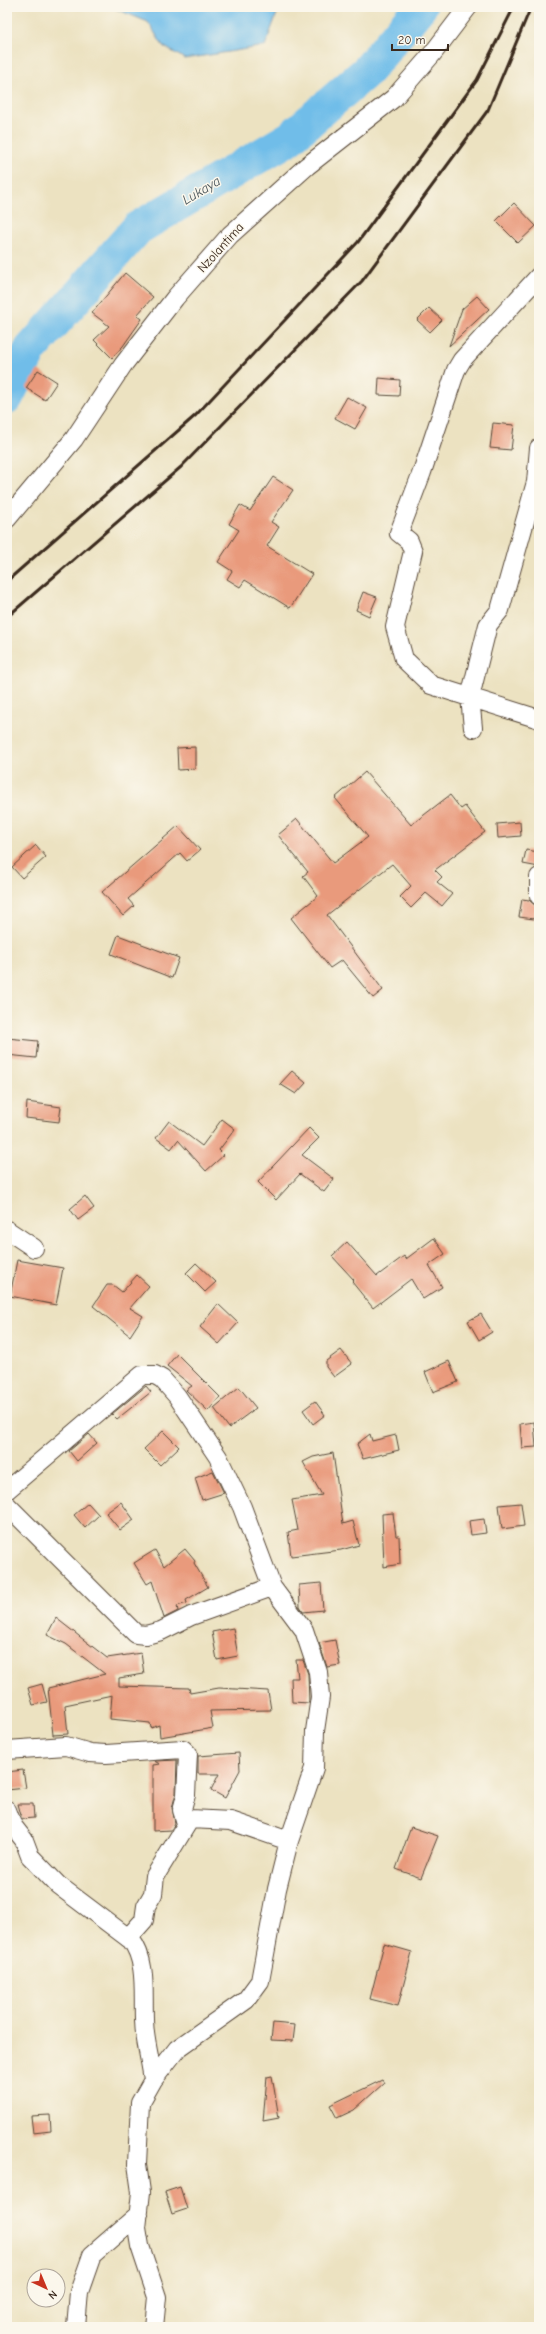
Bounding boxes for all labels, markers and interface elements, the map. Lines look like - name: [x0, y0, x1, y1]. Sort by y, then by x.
- scale bar: [392, 26, 448, 52]
- text: 20 m: [398, 33, 426, 47]
- water label: Lukaya: [179, 172, 224, 208]
- street label: Nzolantima: [194, 219, 247, 275]
- north arrow: [26, 2268, 66, 2308]
- text: N: [45, 2288, 60, 2302]

